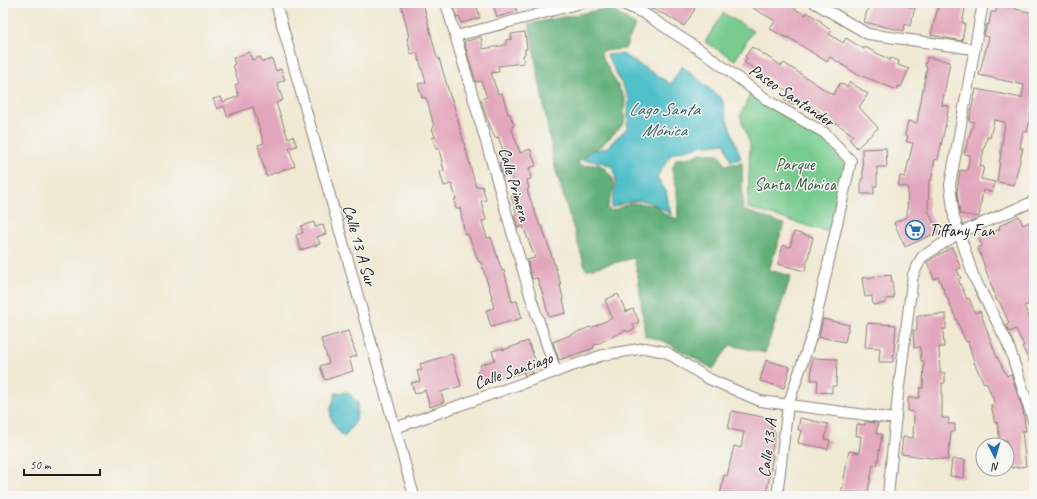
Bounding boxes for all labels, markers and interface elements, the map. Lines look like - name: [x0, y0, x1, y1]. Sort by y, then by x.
- street label: Paseo Santander: [745, 59, 840, 133]
- water label: Lago Santa Mónica: [629, 98, 701, 141]
- street label: Calle Primera: [494, 145, 535, 225]
- park label: Parque Santa Mónica: [754, 154, 837, 195]
- street label: Calle 13 A Sur: [338, 202, 382, 290]
- supermarket icon: Tiffany Fan: [904, 219, 926, 241]
- place label: Tiffany Fan: [929, 220, 996, 241]
- street label: Calle Santiago: [471, 347, 556, 394]
- street label: Calle 13 A: [753, 416, 782, 479]
- north arrow: [975, 437, 1015, 477]
- scale bar: [24, 451, 100, 477]
- text: 50 m: [30, 457, 52, 473]
- text: N: [990, 460, 1000, 474]

